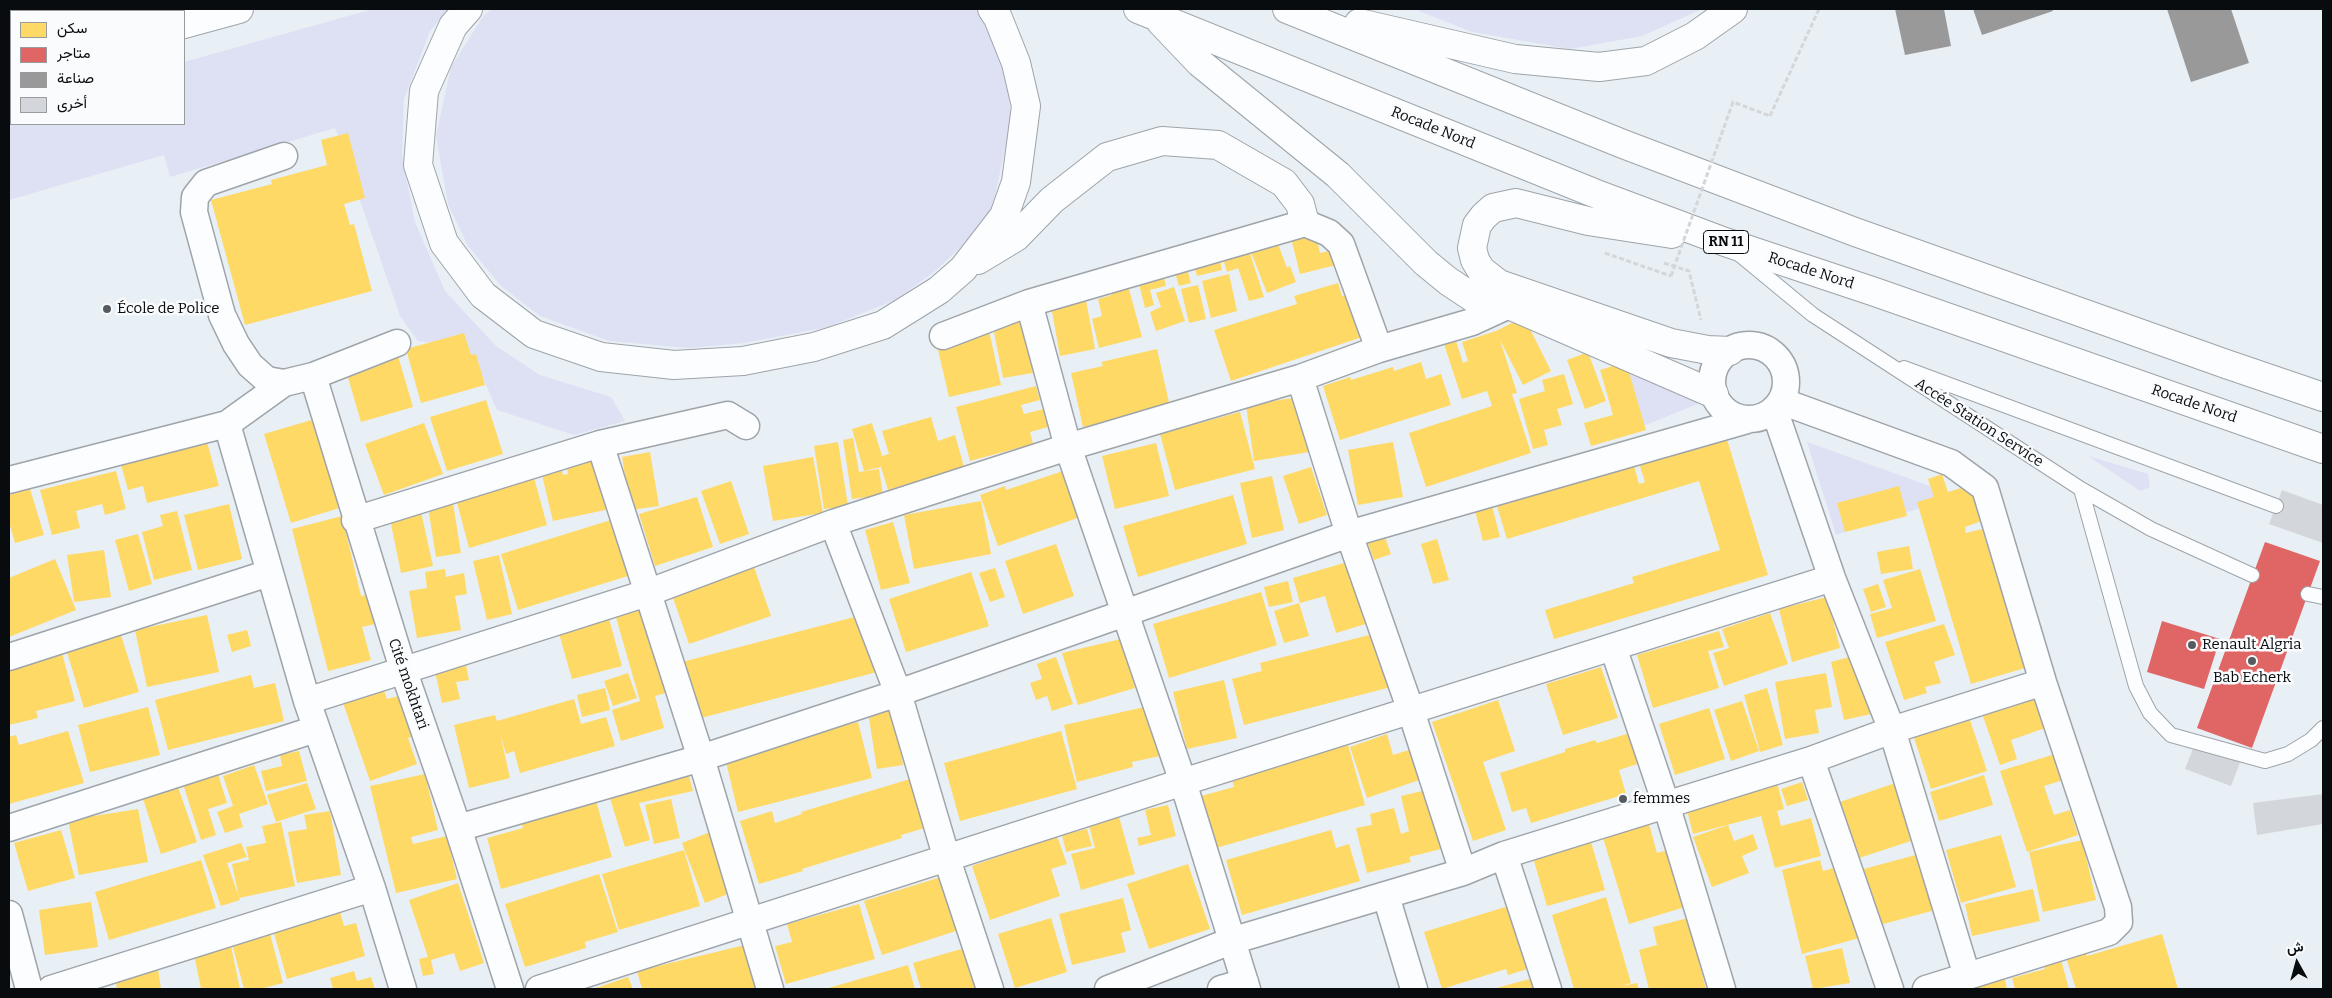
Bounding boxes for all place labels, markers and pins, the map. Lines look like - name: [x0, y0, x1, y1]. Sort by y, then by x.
- place label: École de Police: [117, 300, 219, 318]
- marker: École de Police: [101, 303, 113, 315]
- place label: Renault Algria: [2202, 636, 2301, 654]
- marker: Renault Algria: [2186, 639, 2198, 651]
- marker: Bab Echerk: [2246, 655, 2258, 667]
- place label: Bab Echerk: [2213, 669, 2291, 687]
- place label: femmes: [1633, 790, 1690, 808]
- marker: femmes: [1617, 793, 1629, 805]

